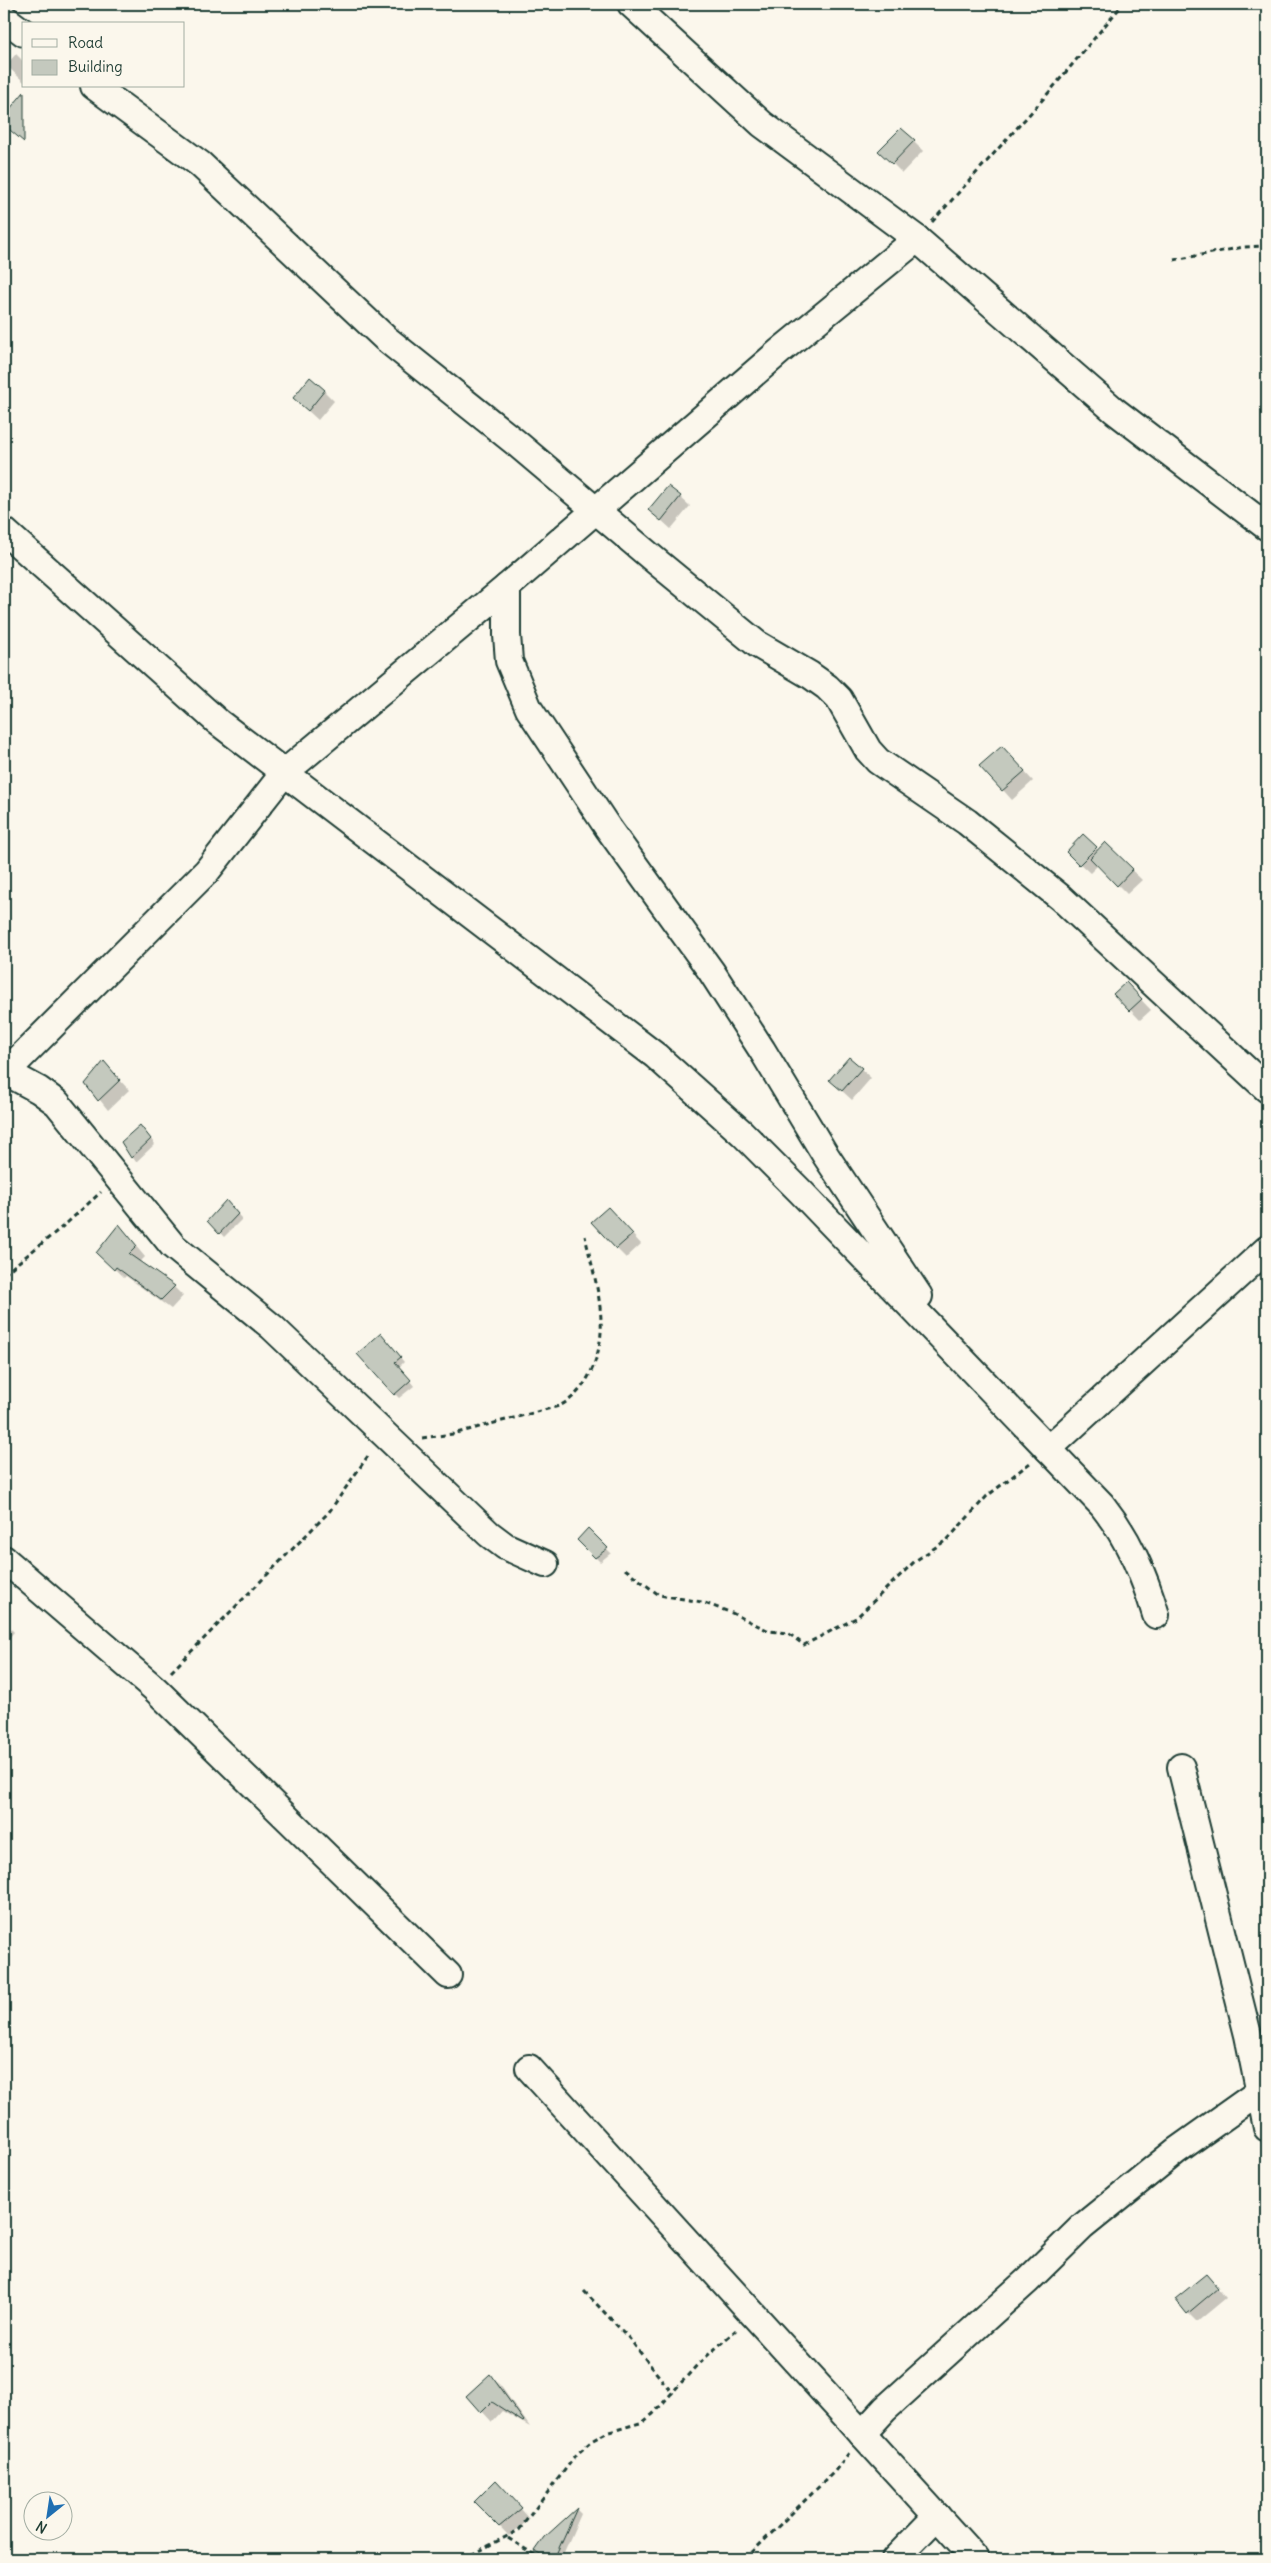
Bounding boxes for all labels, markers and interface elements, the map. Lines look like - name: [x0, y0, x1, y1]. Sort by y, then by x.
- legend: [22, 22, 185, 88]
- text: Road: [68, 33, 103, 52]
- text: Building: [68, 57, 123, 76]
- north arrow: [22, 2490, 72, 2540]
- text: N: [33, 2517, 50, 2537]

